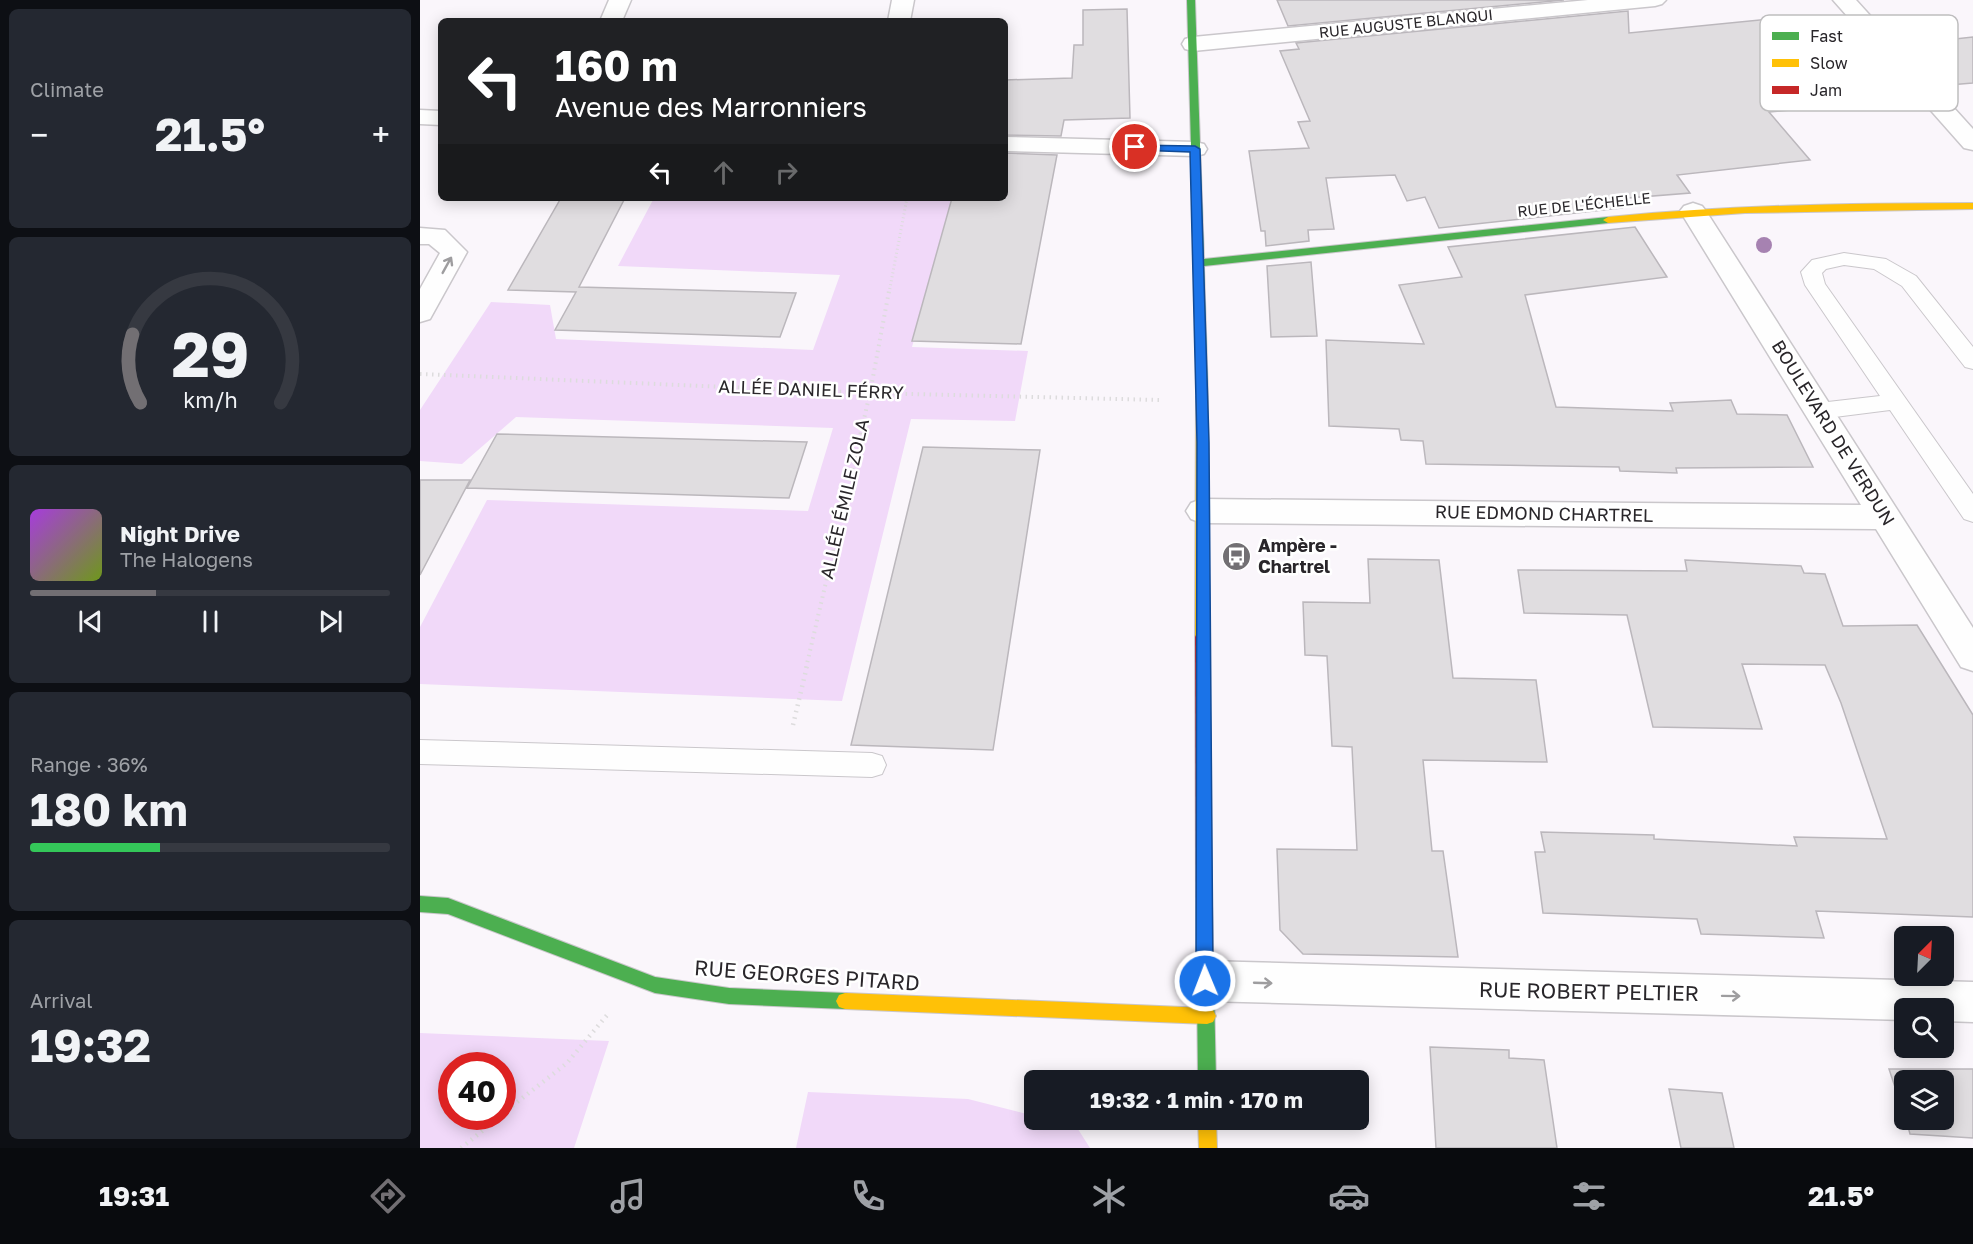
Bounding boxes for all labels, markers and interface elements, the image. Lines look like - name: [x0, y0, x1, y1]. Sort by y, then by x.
- street label: RUE AUGUSTE BLANQUI: [1318, 5, 1494, 41]
- legend: [1760, 15, 1958, 111]
- text: Fast: [1810, 26, 1843, 46]
- text: 160 m: [555, 40, 678, 90]
- icon: left: [456, 42, 534, 120]
- text: Slow: [1810, 53, 1848, 73]
- text: Climate: [30, 77, 104, 101]
- text: Jam: [1810, 80, 1842, 100]
- text: Avenue des Marronniers: [555, 91, 867, 123]
- text: 21.5°: [155, 107, 265, 161]
- text: −: [30, 115, 48, 154]
- text: +: [372, 115, 390, 154]
- pin: [1109, 121, 1160, 172]
- icon: arrive: [1118, 130, 1151, 163]
- icon: left: [644, 156, 677, 189]
- icon: ahead: [707, 156, 740, 189]
- icon: right: [770, 156, 803, 189]
- street label: RUE DE L'ÉCHELLE: [1516, 188, 1651, 220]
- one-way arrow: [441, 257, 453, 274]
- text: 29: [171, 316, 249, 391]
- street label: BOULEVARD DE VERDUN: [1768, 336, 1900, 529]
- street label: ALLÉE DANIEL FÉRRY: [718, 375, 905, 403]
- text: km/h: [183, 388, 237, 414]
- street label: ALLÉE ÉMILE ZOLA: [815, 417, 873, 581]
- street label: RUE EDMOND CHARTREL: [1435, 500, 1653, 526]
- text: Night Drive: [120, 520, 240, 547]
- place label: Ampère - Chartrel: [1258, 534, 1337, 577]
- bus stop icon: Ampère - Chartrel: [1221, 540, 1253, 572]
- text: The Halogens: [120, 547, 253, 571]
- icon: previous: [74, 605, 107, 638]
- icon: pause: [194, 605, 227, 638]
- icon: next: [314, 605, 347, 638]
- text: Range · 36%: [30, 752, 148, 776]
- text: 180 km: [30, 782, 188, 836]
- north arrow: [1894, 926, 1954, 986]
- map controls: [1894, 926, 1954, 1130]
- position arrow: [1173, 949, 1237, 1013]
- street label: RUE GEORGES PITARD: [694, 954, 921, 996]
- street label: RUE ROBERT PELTIER: [1479, 976, 1699, 1006]
- one-way arrow: [1253, 977, 1273, 988]
- text: Arrival: [30, 988, 93, 1012]
- one-way arrow: [1720, 990, 1740, 1001]
- button: search: [1894, 998, 1954, 1058]
- text: 19:32: [30, 1018, 151, 1072]
- speed limit sign: 40: [438, 1052, 516, 1130]
- button: layers: [1894, 1070, 1954, 1130]
- text: 19:32 · 1 min · 170 m: [1090, 1086, 1303, 1113]
- icon: directions: [367, 1175, 409, 1217]
- icon: music: [607, 1175, 649, 1217]
- icon: phone: [847, 1175, 889, 1217]
- icon: climate: [1088, 1175, 1130, 1217]
- icon: car: [1328, 1175, 1370, 1217]
- icon: filters: [1568, 1175, 1610, 1217]
- text: 19:31: [99, 1180, 169, 1212]
- text: 21.5°: [1808, 1180, 1874, 1212]

